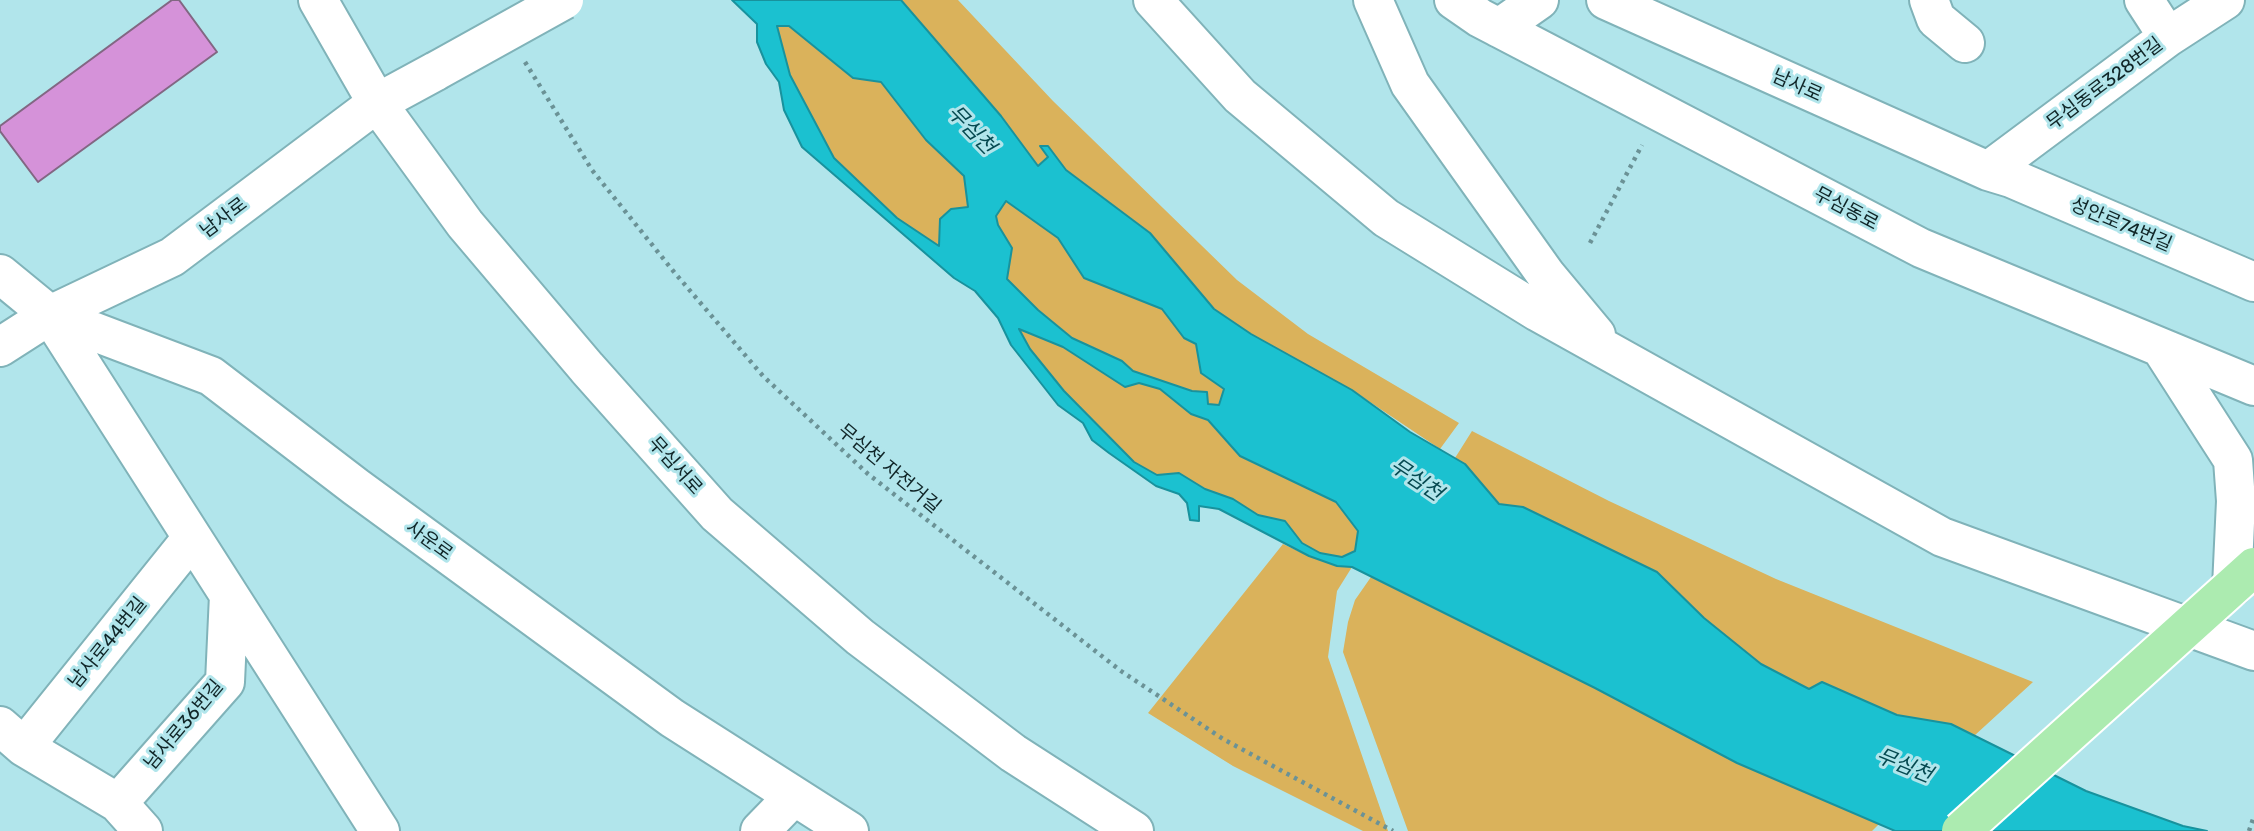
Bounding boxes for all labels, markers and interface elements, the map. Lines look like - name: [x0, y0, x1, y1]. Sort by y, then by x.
- street label: 무심동로328번길: [2042, 33, 2168, 135]
- street label: 남사로: [1768, 65, 1826, 107]
- water label: 무심천: [942, 100, 1000, 160]
- street label: 무심동로: [1810, 183, 1882, 235]
- street label: 남사로: [196, 193, 252, 243]
- street label: 성안로74번길: [2067, 193, 2175, 257]
- street label: 무심천 자전거길: [833, 419, 945, 519]
- street label: 무심서로: [643, 432, 707, 500]
- water label: 무심천: [1385, 453, 1447, 507]
- street label: 사운로: [401, 516, 457, 566]
- street label: 남사로44번길: [64, 593, 152, 693]
- street label: 남사로36번길: [140, 675, 228, 775]
- water label: 무심천: [1872, 743, 1936, 789]

